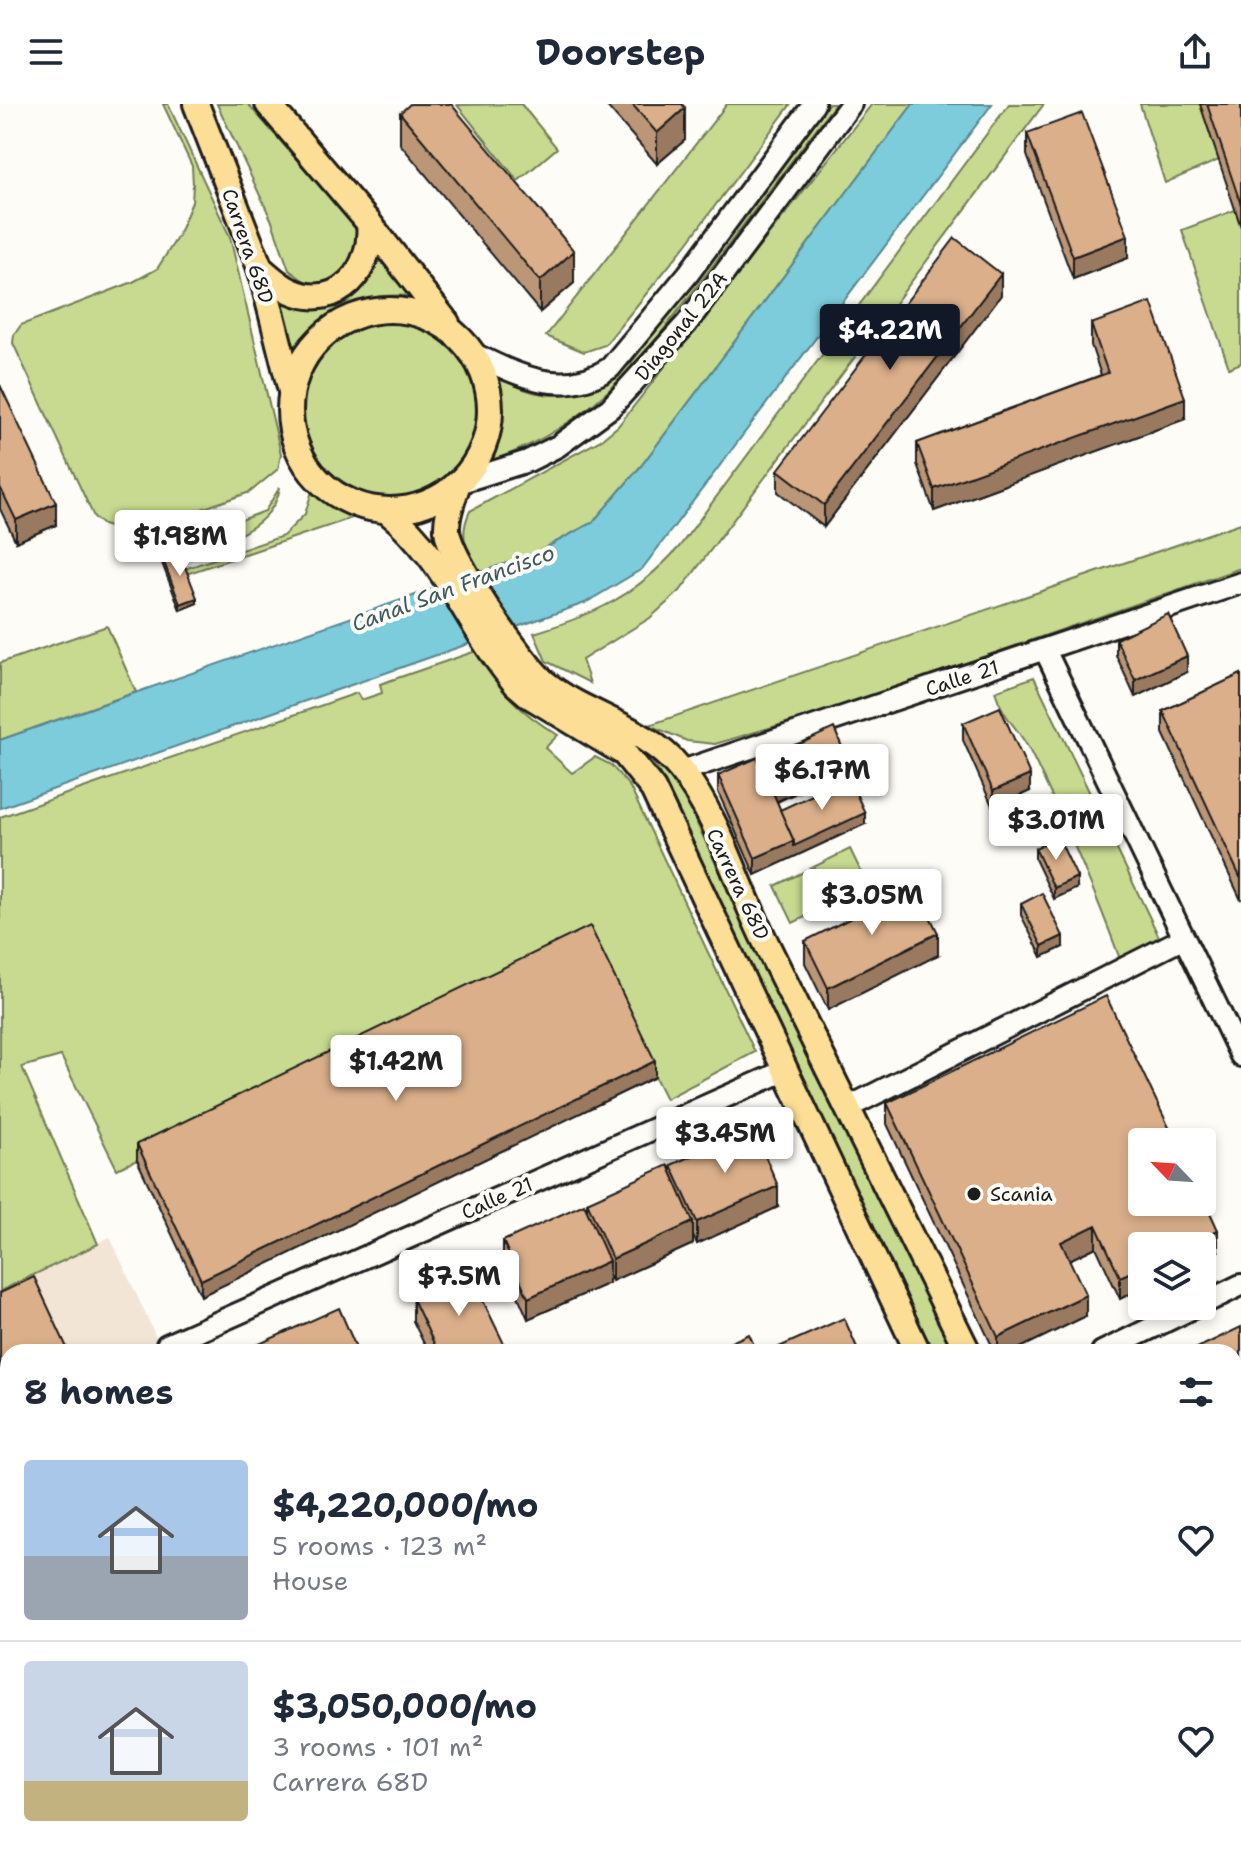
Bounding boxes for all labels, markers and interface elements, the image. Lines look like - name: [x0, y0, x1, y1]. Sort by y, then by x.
- text: Doorstep: [536, 28, 705, 77]
- icon: menu: [24, 30, 68, 74]
- icon: share: [1173, 30, 1217, 74]
- street label: Carrera 68D: [216, 185, 280, 307]
- street label: Diagonal 22A: [629, 266, 733, 386]
- pin: $4.22M: [825, 304, 955, 372]
- text: $4.22M: [838, 312, 942, 347]
- pin: $1.98M: [115, 510, 245, 578]
- text: $1.98M: [133, 518, 227, 553]
- water label: Canal San Francisco: [347, 538, 559, 638]
- street label: Calle 21: [922, 654, 1002, 702]
- pin: $6.17M: [757, 744, 887, 812]
- text: $6.17M: [774, 752, 870, 787]
- pin: $3.01M: [991, 794, 1121, 862]
- text: $3.01M: [1007, 802, 1105, 837]
- street label: Carrera 68D: [701, 824, 775, 944]
- pin: $3.05M: [807, 869, 937, 937]
- text: $3.05M: [821, 877, 923, 912]
- pin: $1.42M: [331, 1035, 461, 1103]
- text: $1.42M: [348, 1043, 444, 1078]
- pin: $3.45M: [660, 1107, 790, 1175]
- text: $3.45M: [674, 1115, 776, 1150]
- north arrow: [1128, 1128, 1216, 1216]
- map controls: [1128, 1128, 1216, 1320]
- street label: Calle 21: [457, 1171, 537, 1225]
- place label: Scania: [990, 1181, 1053, 1207]
- marker: Scania: [965, 1185, 983, 1203]
- button: layers: [1128, 1232, 1216, 1320]
- pin: $7.5M: [403, 1250, 515, 1318]
- text: $7.5M: [417, 1258, 501, 1293]
- text: 8 homes: [24, 1369, 173, 1415]
- icon: filters: [1174, 1370, 1218, 1414]
- text: $4,220,000/mo: [272, 1482, 539, 1528]
- icon: home: [88, 1492, 184, 1588]
- icon: heart: [1174, 1518, 1218, 1562]
- text: 5 rooms · 123 m²: [272, 1528, 487, 1563]
- text: House: [272, 1563, 348, 1598]
- text: $3,050,000/mo: [272, 1683, 537, 1729]
- icon: home: [88, 1693, 184, 1789]
- icon: heart: [1174, 1719, 1218, 1763]
- text: 3 rooms · 101 m²: [272, 1729, 483, 1764]
- text: Carrera 68D: [272, 1764, 428, 1799]

